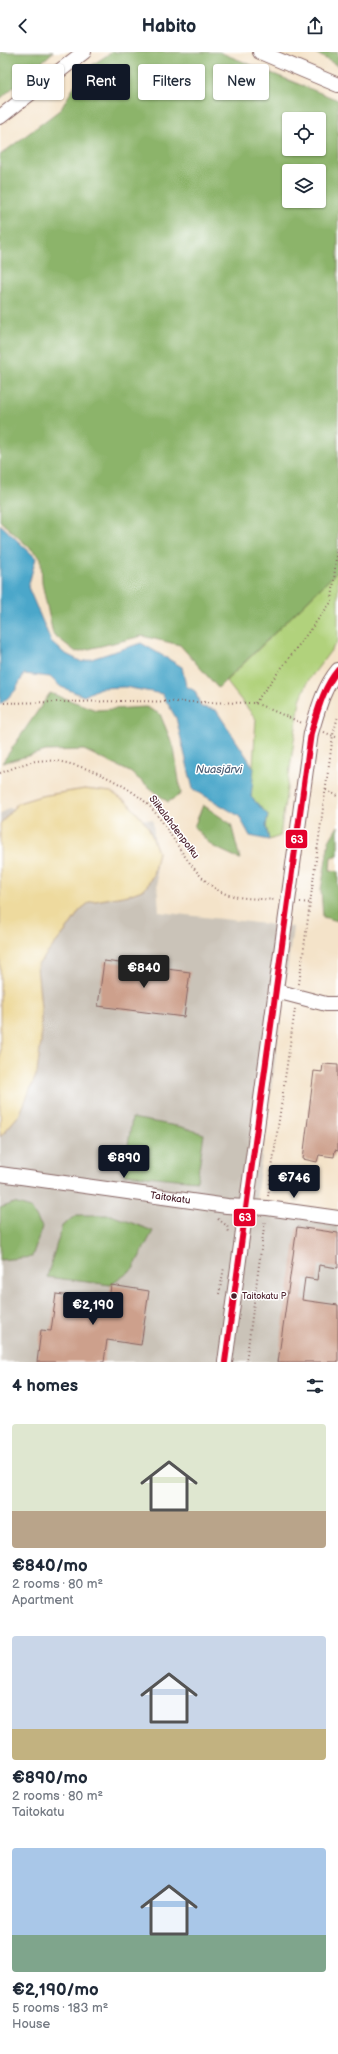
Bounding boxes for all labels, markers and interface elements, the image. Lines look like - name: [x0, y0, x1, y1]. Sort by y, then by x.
- icon: back: [12, 15, 34, 37]
- icon: share: [304, 15, 326, 37]
- text: Habito: [142, 16, 196, 37]
- chip: Buy: [12, 64, 64, 100]
- chip: Rent: [72, 64, 130, 100]
- chip: Filters: [138, 64, 205, 100]
- chip: New: [213, 64, 269, 100]
- map controls: [282, 112, 326, 208]
- button: locate: [282, 112, 326, 156]
- button: layers: [282, 164, 326, 208]
- water label: Nuasjärvi: [196, 763, 243, 776]
- street label: Siikalahdenpolku: [146, 793, 202, 861]
- line badge: 63: [285, 829, 308, 849]
- text: 63: [290, 833, 304, 846]
- pin: €840: [120, 955, 168, 989]
- text: €840: [127, 960, 161, 976]
- pin: €890: [100, 1145, 148, 1179]
- text: €890: [107, 1150, 141, 1166]
- pin: €746: [270, 1165, 318, 1199]
- text: €746: [278, 1170, 310, 1186]
- street label: Taitokatu: [149, 1189, 191, 1207]
- line badge: 63: [233, 1208, 256, 1227]
- text: 63: [238, 1211, 252, 1224]
- marker: Taitokatu P: [229, 1291, 239, 1301]
- place label: Taitokatu P: [242, 1291, 287, 1302]
- pin: €2,190: [60, 1292, 126, 1326]
- text: €2,190: [72, 1297, 114, 1313]
- icon: filters: [304, 1375, 326, 1397]
- text: 4 homes: [12, 1376, 78, 1396]
- icon: home: [133, 1450, 205, 1522]
- text: €840/mo: [12, 1556, 88, 1576]
- text: 2 rooms · 80 m²: [12, 1576, 103, 1592]
- text: Apartment: [12, 1592, 73, 1608]
- icon: home: [133, 1662, 205, 1734]
- text: €890/mo: [12, 1768, 88, 1788]
- text: 2 rooms · 80 m²: [12, 1788, 103, 1804]
- text: Taitokatu: [12, 1804, 65, 1820]
- icon: home: [133, 1874, 205, 1946]
- text: €2,190/mo: [12, 1980, 99, 2000]
- text: 5 rooms · 183 m²: [12, 2000, 108, 2016]
- text: House: [12, 2016, 50, 2032]

